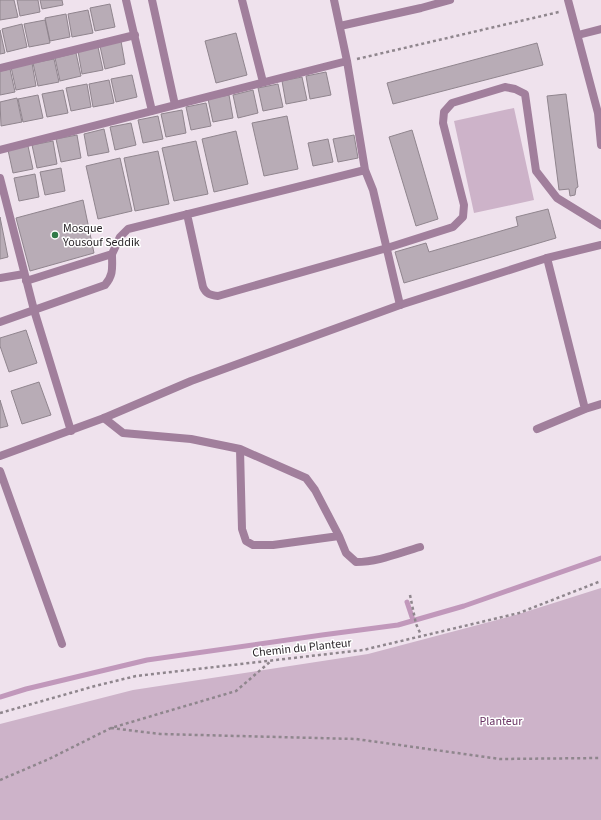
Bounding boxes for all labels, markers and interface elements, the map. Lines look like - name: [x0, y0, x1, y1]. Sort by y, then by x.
- place label: Mosque Yousouf Seddik: [62, 220, 140, 251]
- marker: Mosque Yousouf Seddik: [50, 230, 60, 240]
- street label: Chemin du Planteur: [251, 634, 353, 662]
- park label: Planteur: [479, 713, 523, 730]

